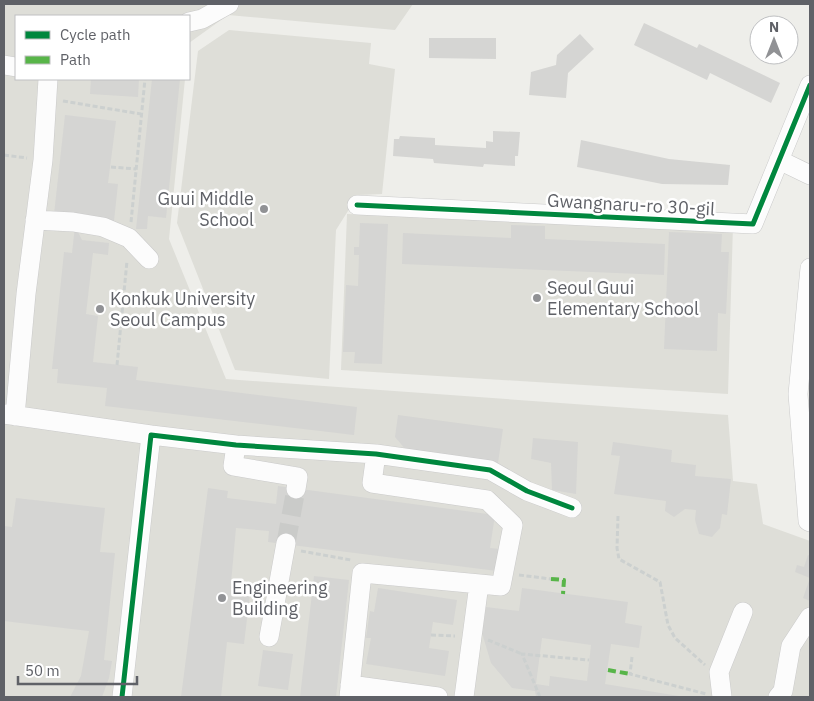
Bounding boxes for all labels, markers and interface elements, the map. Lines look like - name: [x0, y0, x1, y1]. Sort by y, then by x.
- legend: [15, 15, 190, 80]
- north arrow: [749, 15, 799, 65]
- text: N: [769, 18, 779, 36]
- text: Cycle path: [60, 25, 131, 44]
- text: Path: [60, 50, 91, 69]
- place label: Guui Middle School: [158, 187, 254, 231]
- street label: Gwangnaru-ro 30-gil: [547, 189, 716, 220]
- marker: Guui Middle School: [258, 203, 270, 215]
- place label: Seoul Guui Elementary School: [547, 276, 699, 320]
- place label: Konkuk University Seoul Campus: [110, 287, 255, 331]
- marker: Seoul Guui Elementary School: [531, 292, 543, 304]
- marker: Konkuk University Seoul Campus: [94, 303, 106, 315]
- place label: Engineering Building: [232, 576, 328, 620]
- marker: Engineering Building: [216, 592, 228, 604]
- scale bar: [18, 654, 136, 686]
- text: 50 m: [25, 661, 60, 680]

